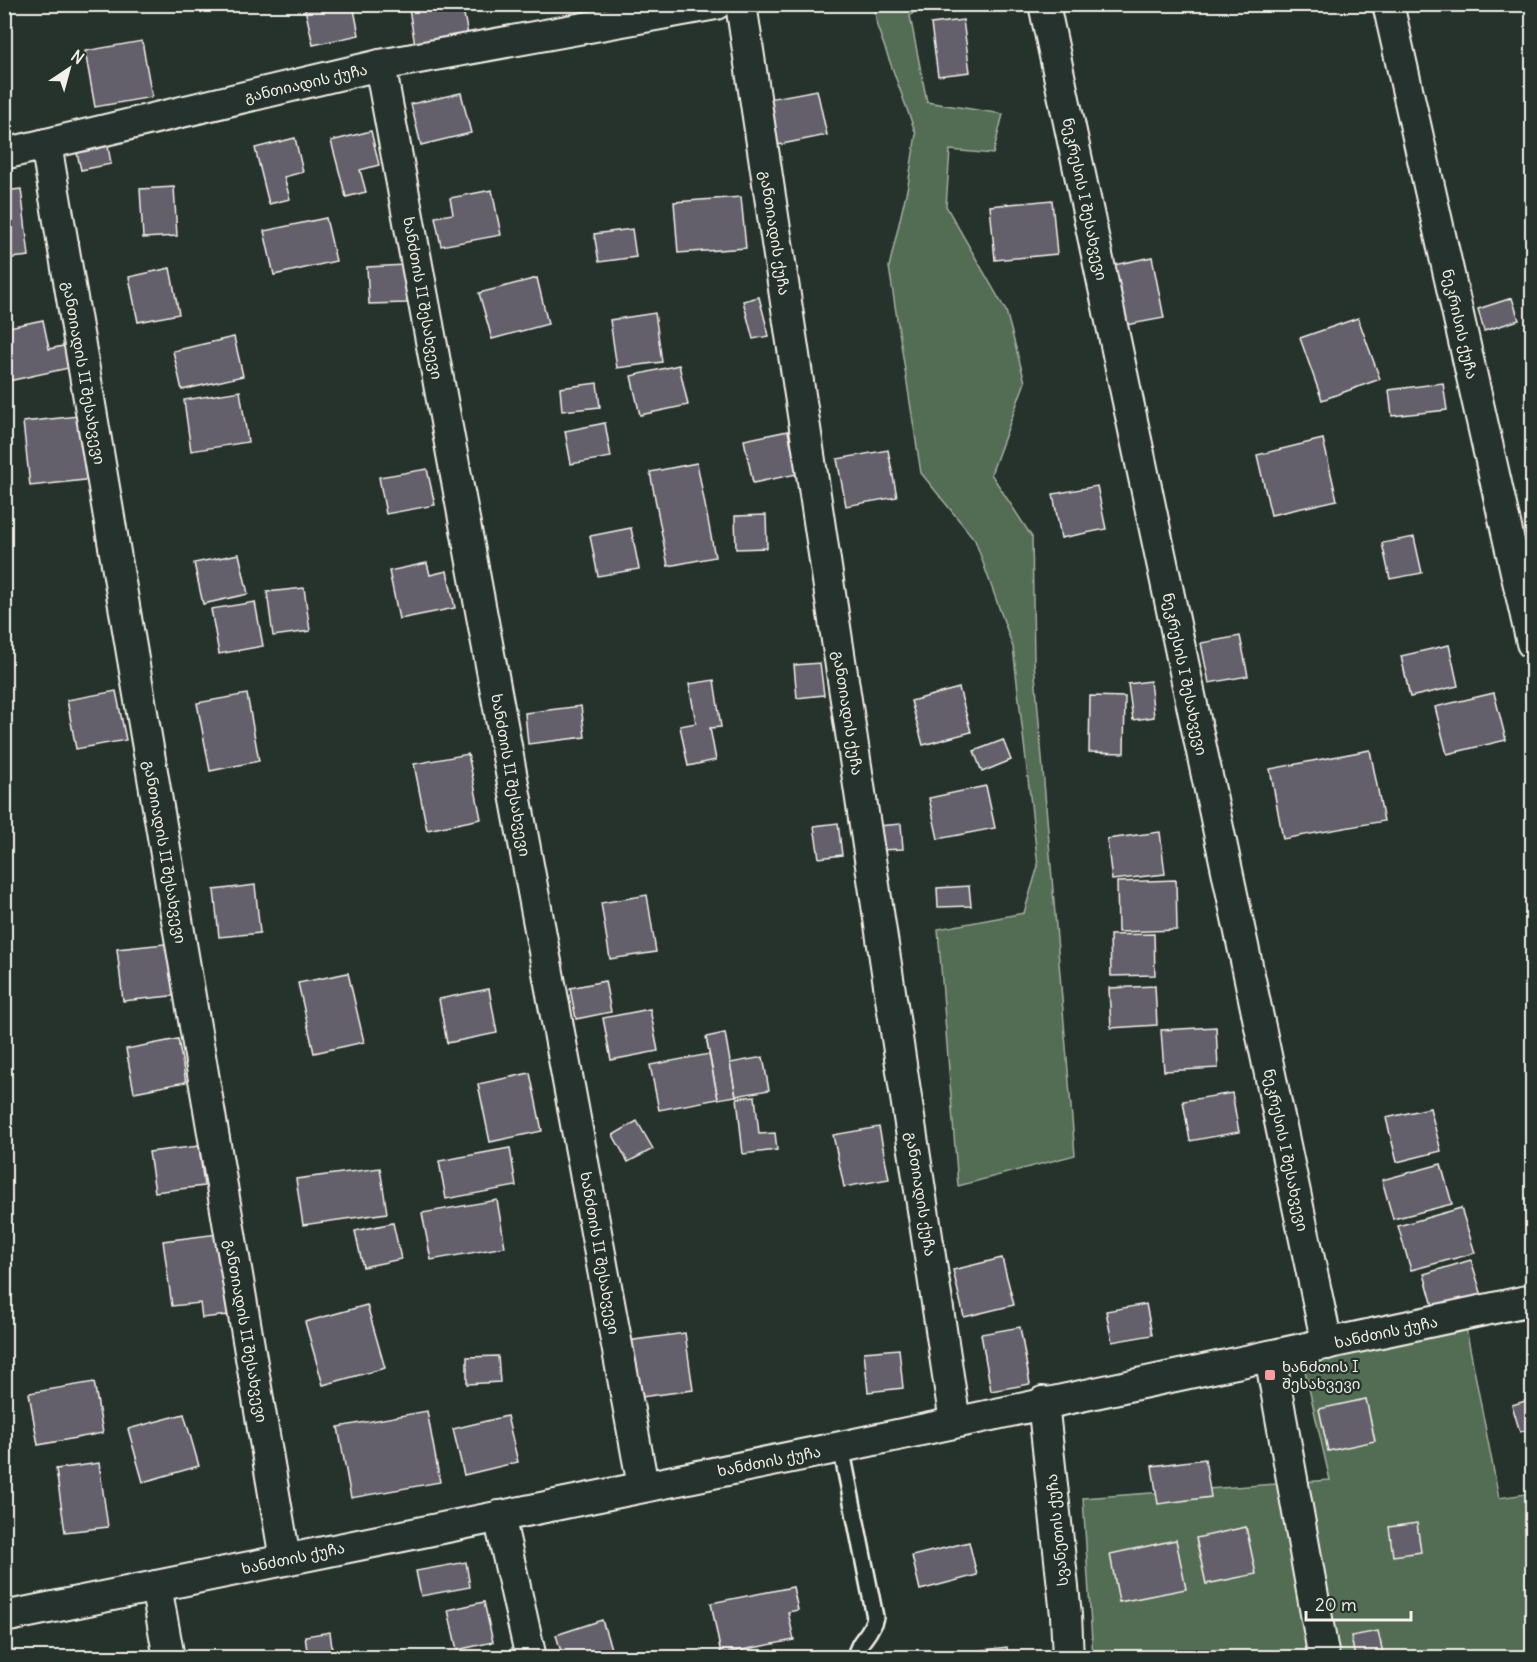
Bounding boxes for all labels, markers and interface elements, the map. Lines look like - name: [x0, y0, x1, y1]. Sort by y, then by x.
- north arrow: [39, 39, 99, 99]
- text: N: [67, 46, 88, 68]
- street label: განთიადის ქუჩა: [243, 60, 369, 106]
- street label: ნეკრესის I შესახვევი: [1058, 116, 1112, 282]
- street label: განთიადის ქუჩა: [756, 170, 794, 296]
- street label: ხანძთის II შესახვევი: [399, 215, 447, 381]
- street label: ნეკრისის ქუჩა: [1438, 267, 1482, 381]
- street label: განთიადის II შესახვევი: [59, 280, 109, 466]
- street label: ნეკრესის I შესახვევი: [1158, 591, 1212, 757]
- street label: განთიადის ქუჩა: [829, 650, 867, 776]
- street label: ხანძთის II შესახვევი: [487, 692, 535, 858]
- street label: განთიადის II შესახვევი: [140, 759, 190, 945]
- street label: ნეკრესის I შესახვევი: [1259, 1067, 1313, 1233]
- street label: განთიადის ქუჩა: [902, 1131, 940, 1257]
- street label: ხანძთის II შესახვევი: [576, 1170, 624, 1336]
- street label: განთიადის II შესახვევი: [221, 1238, 271, 1424]
- street label: ხანძთის ქუჩა: [1333, 1312, 1439, 1352]
- place label: ხანძთის I შესახვევი: [1282, 1357, 1360, 1393]
- marker: ხანძთის I შესახვევი: [1263, 1368, 1277, 1382]
- street label: ხანძთის ქუჩა: [716, 1442, 822, 1480]
- street label: სვანეთის ქუჩა: [1042, 1473, 1072, 1587]
- street label: ხანძთის ქუჩა: [240, 1538, 346, 1578]
- scale bar: [1306, 1584, 1411, 1622]
- text: 20 m: [1315, 1593, 1357, 1616]

